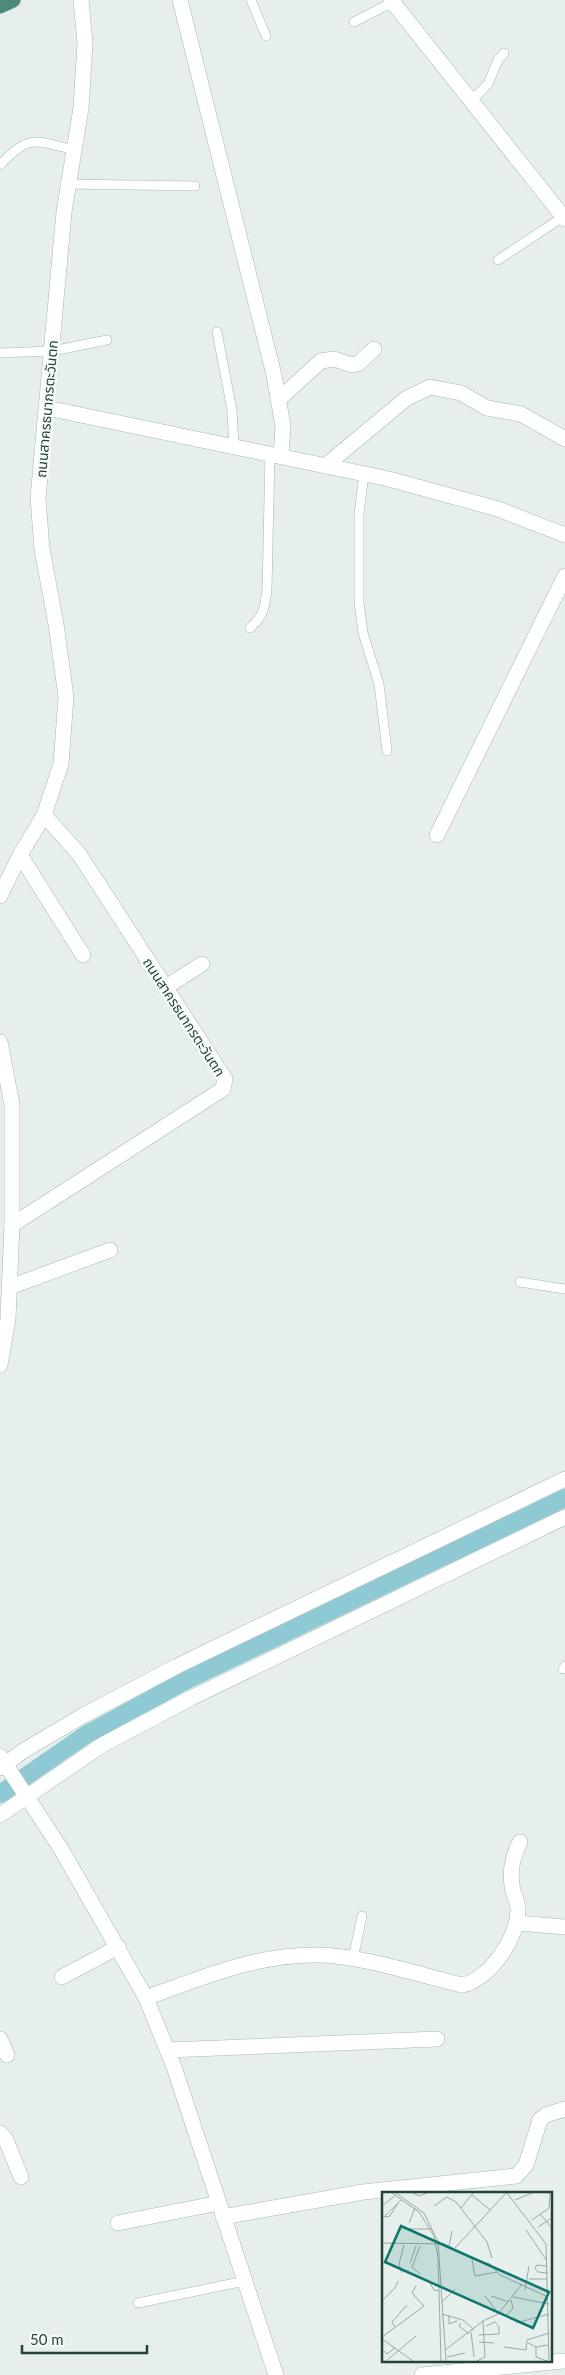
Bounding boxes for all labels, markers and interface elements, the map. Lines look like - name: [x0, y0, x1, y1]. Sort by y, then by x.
- street label: ถนนสาครธนากรตะวันตก: [32, 339, 61, 479]
- street label: ถนนสาครธนากรตะวันตก: [140, 954, 229, 1079]
- inset map: [382, 2192, 552, 2362]
- scale bar: [22, 2322, 148, 2354]
- text: 50 m: [30, 2330, 64, 2348]

